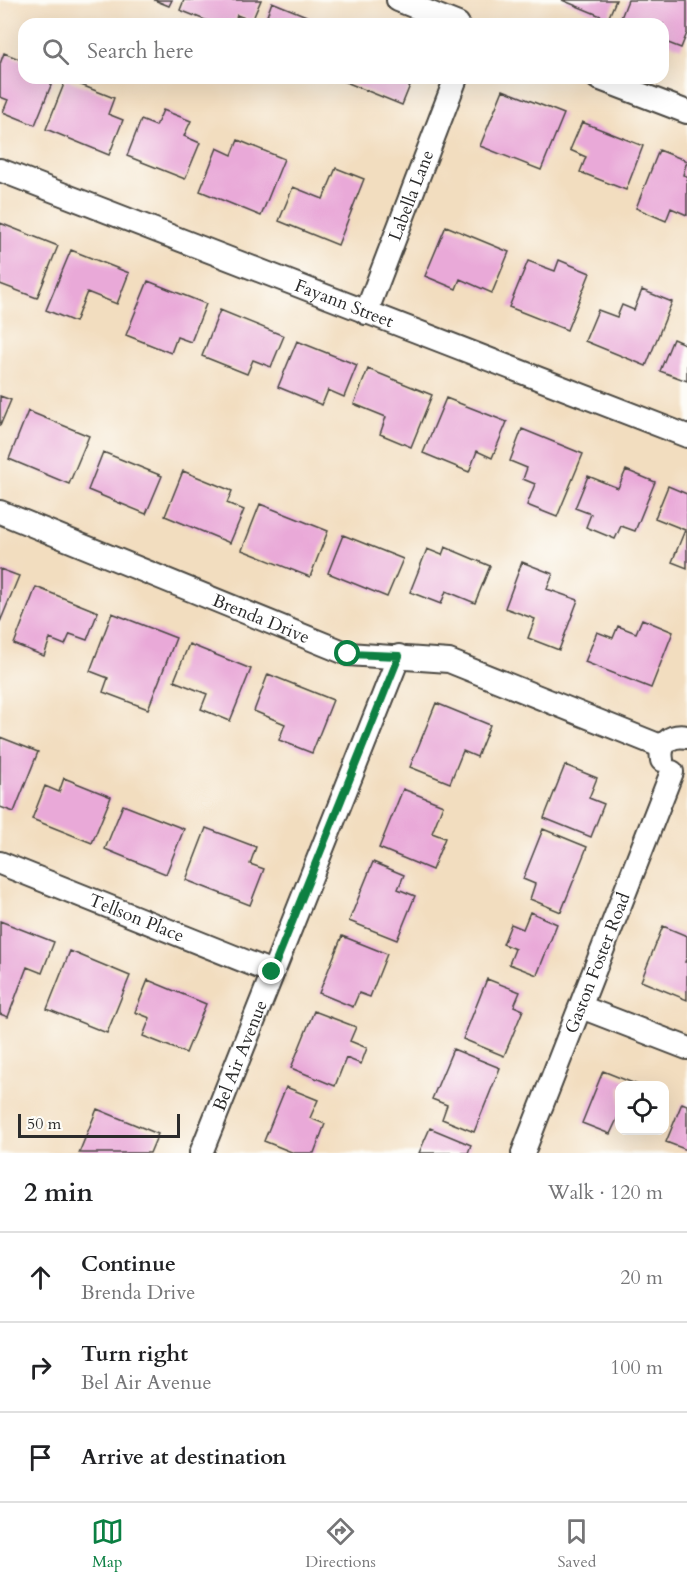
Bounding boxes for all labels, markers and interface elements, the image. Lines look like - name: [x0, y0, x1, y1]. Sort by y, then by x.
- search box: [18, 18, 669, 84]
- icon: search: [39, 35, 72, 68]
- text: Search here: [87, 36, 194, 66]
- street label: Labella Lane: [383, 146, 440, 245]
- street label: Fayann Street: [291, 273, 397, 334]
- street label: Brenda Drive: [208, 588, 313, 650]
- route start: [334, 640, 360, 666]
- street label: Tellson Place: [85, 888, 188, 949]
- street label: Gaston Foster Road: [559, 889, 637, 1037]
- route end: [258, 958, 284, 984]
- street label: Bel Air Avenue: [207, 996, 274, 1115]
- map controls: [615, 1081, 669, 1135]
- button: locate: [615, 1081, 669, 1135]
- scale bar: [18, 1111, 180, 1138]
- text: 50 m: [27, 1113, 61, 1135]
- text: 2 min: [24, 1175, 93, 1210]
- text: Walk · 120 m: [548, 1179, 663, 1206]
- text: Continue: [81, 1249, 176, 1279]
- icon: ahead: [24, 1261, 57, 1294]
- text: 20 m: [620, 1264, 663, 1291]
- text: Brenda Drive: [81, 1279, 195, 1306]
- text: Turn right: [81, 1339, 188, 1369]
- icon: right: [24, 1351, 57, 1384]
- text: 100 m: [610, 1354, 663, 1381]
- text: Bel Air Avenue: [81, 1369, 212, 1396]
- icon: arrive: [24, 1441, 57, 1474]
- text: Arrive at destination: [81, 1442, 286, 1472]
- tab: Map: [91, 1515, 124, 1573]
- tab: Directions: [305, 1515, 376, 1573]
- tab: Saved: [557, 1515, 596, 1573]

